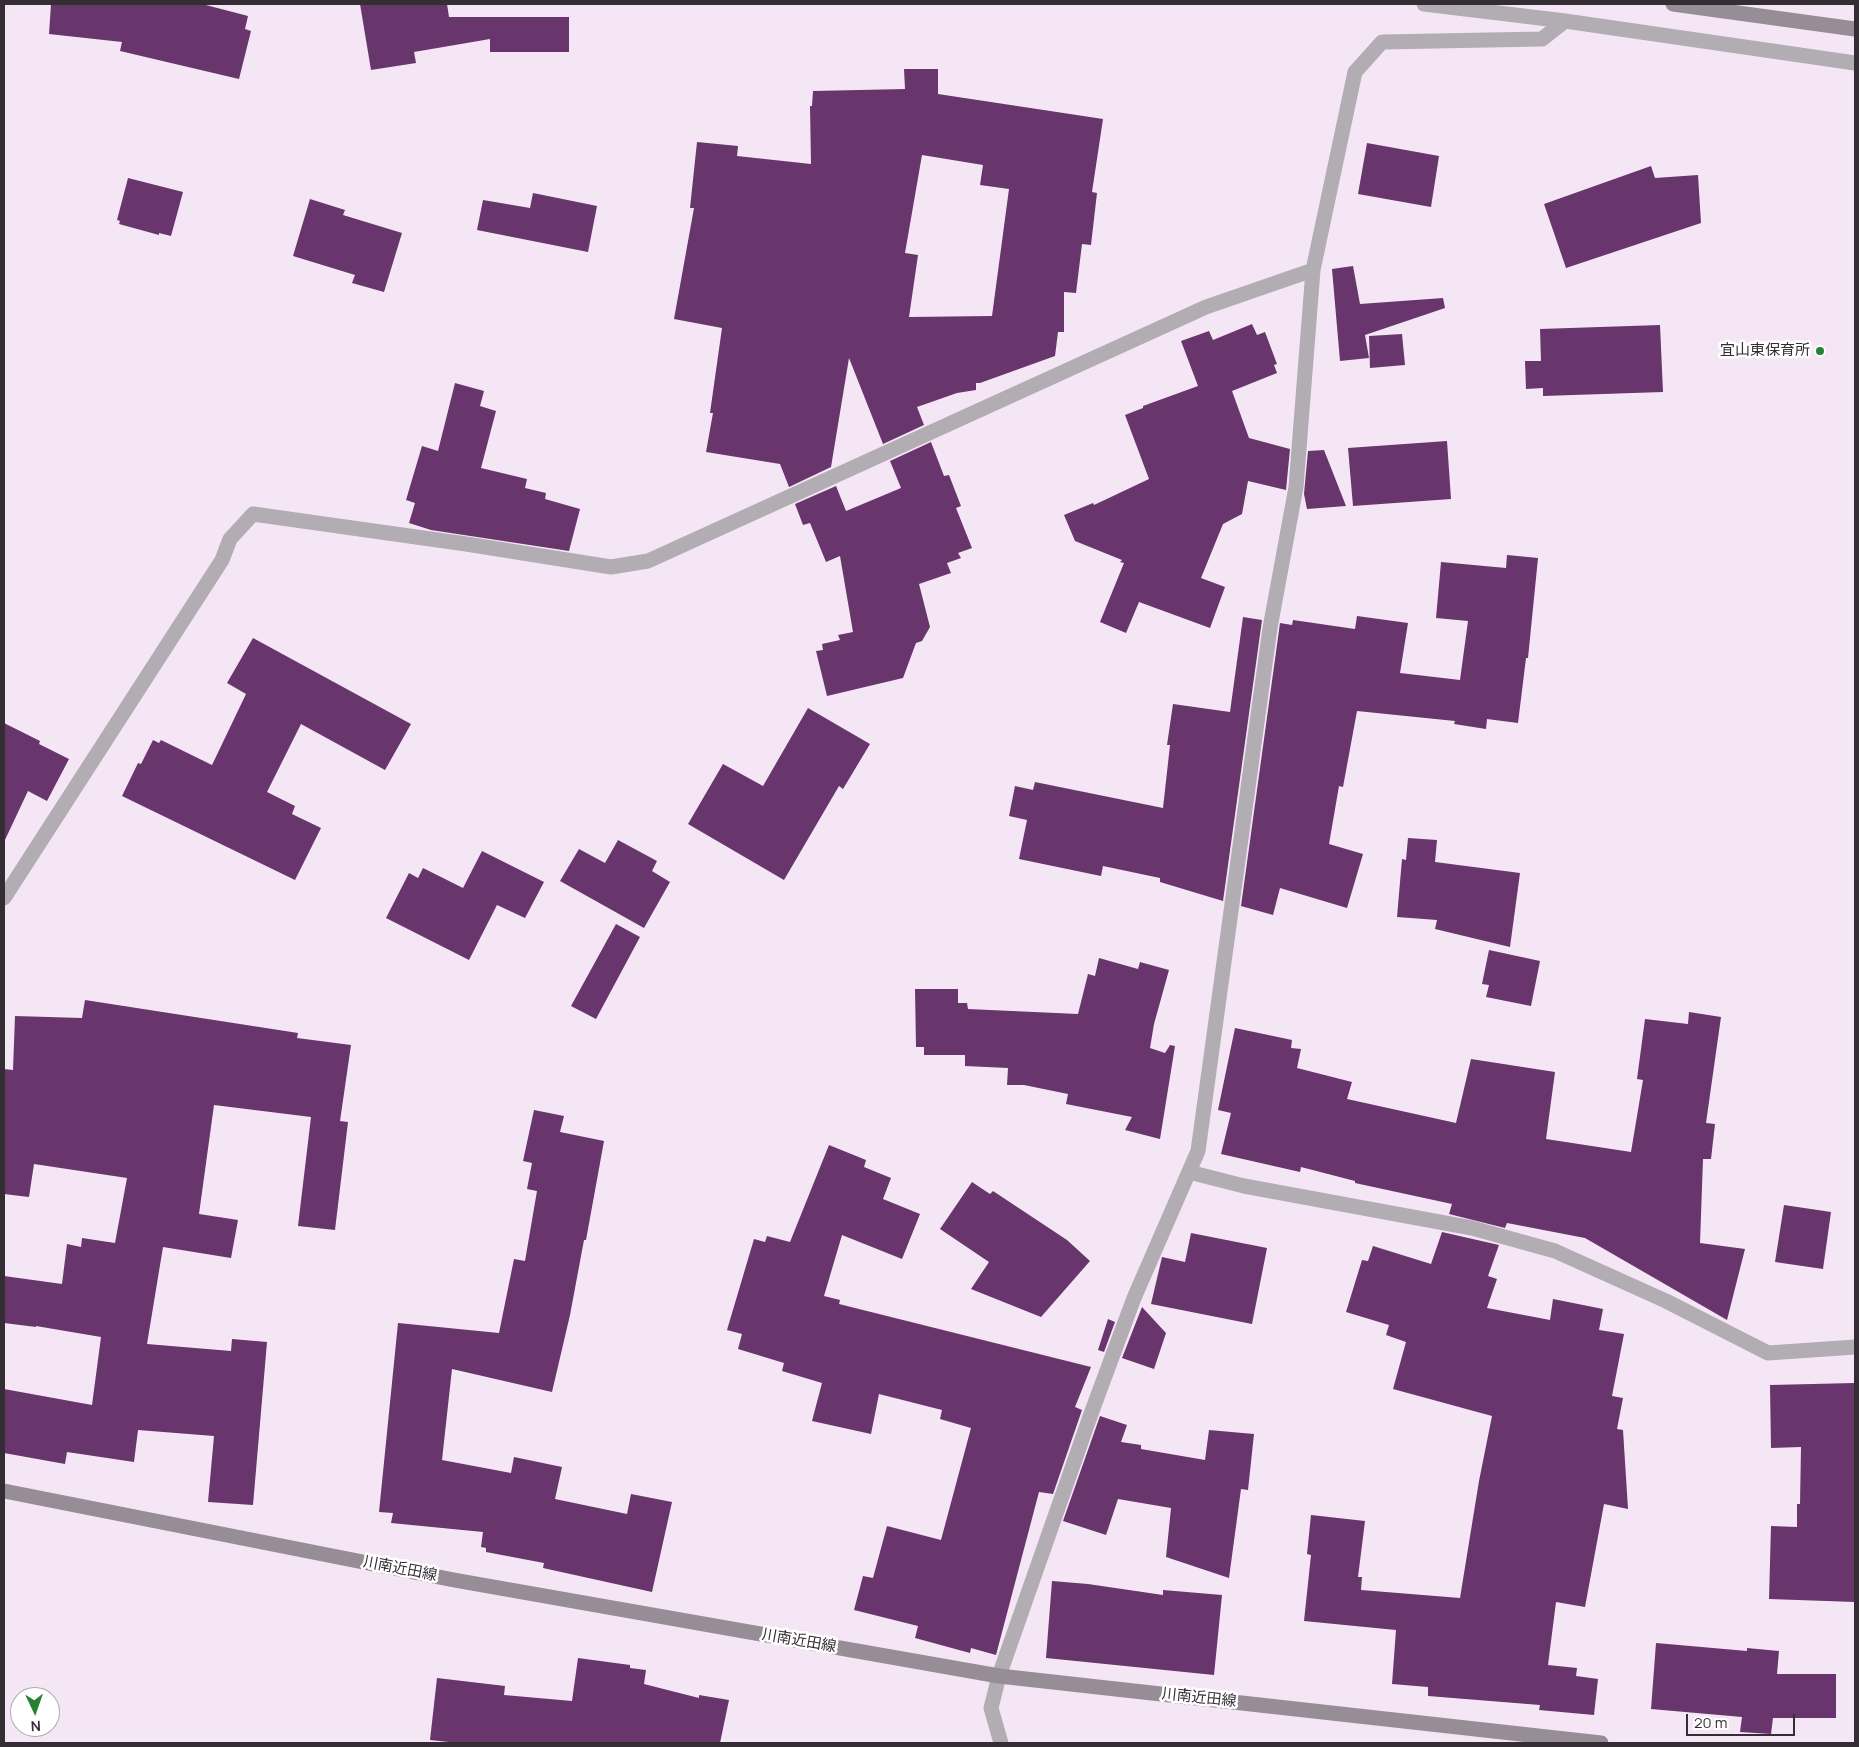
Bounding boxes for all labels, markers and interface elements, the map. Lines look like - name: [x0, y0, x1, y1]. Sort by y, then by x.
- place label: 宜山東保育所: [1720, 342, 1810, 360]
- marker: 宜山東保育所: [1814, 345, 1826, 357]
- street label: 川南近田線: [361, 1553, 439, 1585]
- street label: 川南近田線: [761, 1626, 837, 1656]
- street label: 川南近田線: [1161, 1685, 1237, 1711]
- north arrow: [10, 1687, 60, 1737]
- scale bar: [1689, 1704, 1798, 1736]
- text: 20 m: [1694, 1712, 1727, 1733]
- text: N: [30, 1717, 41, 1736]

